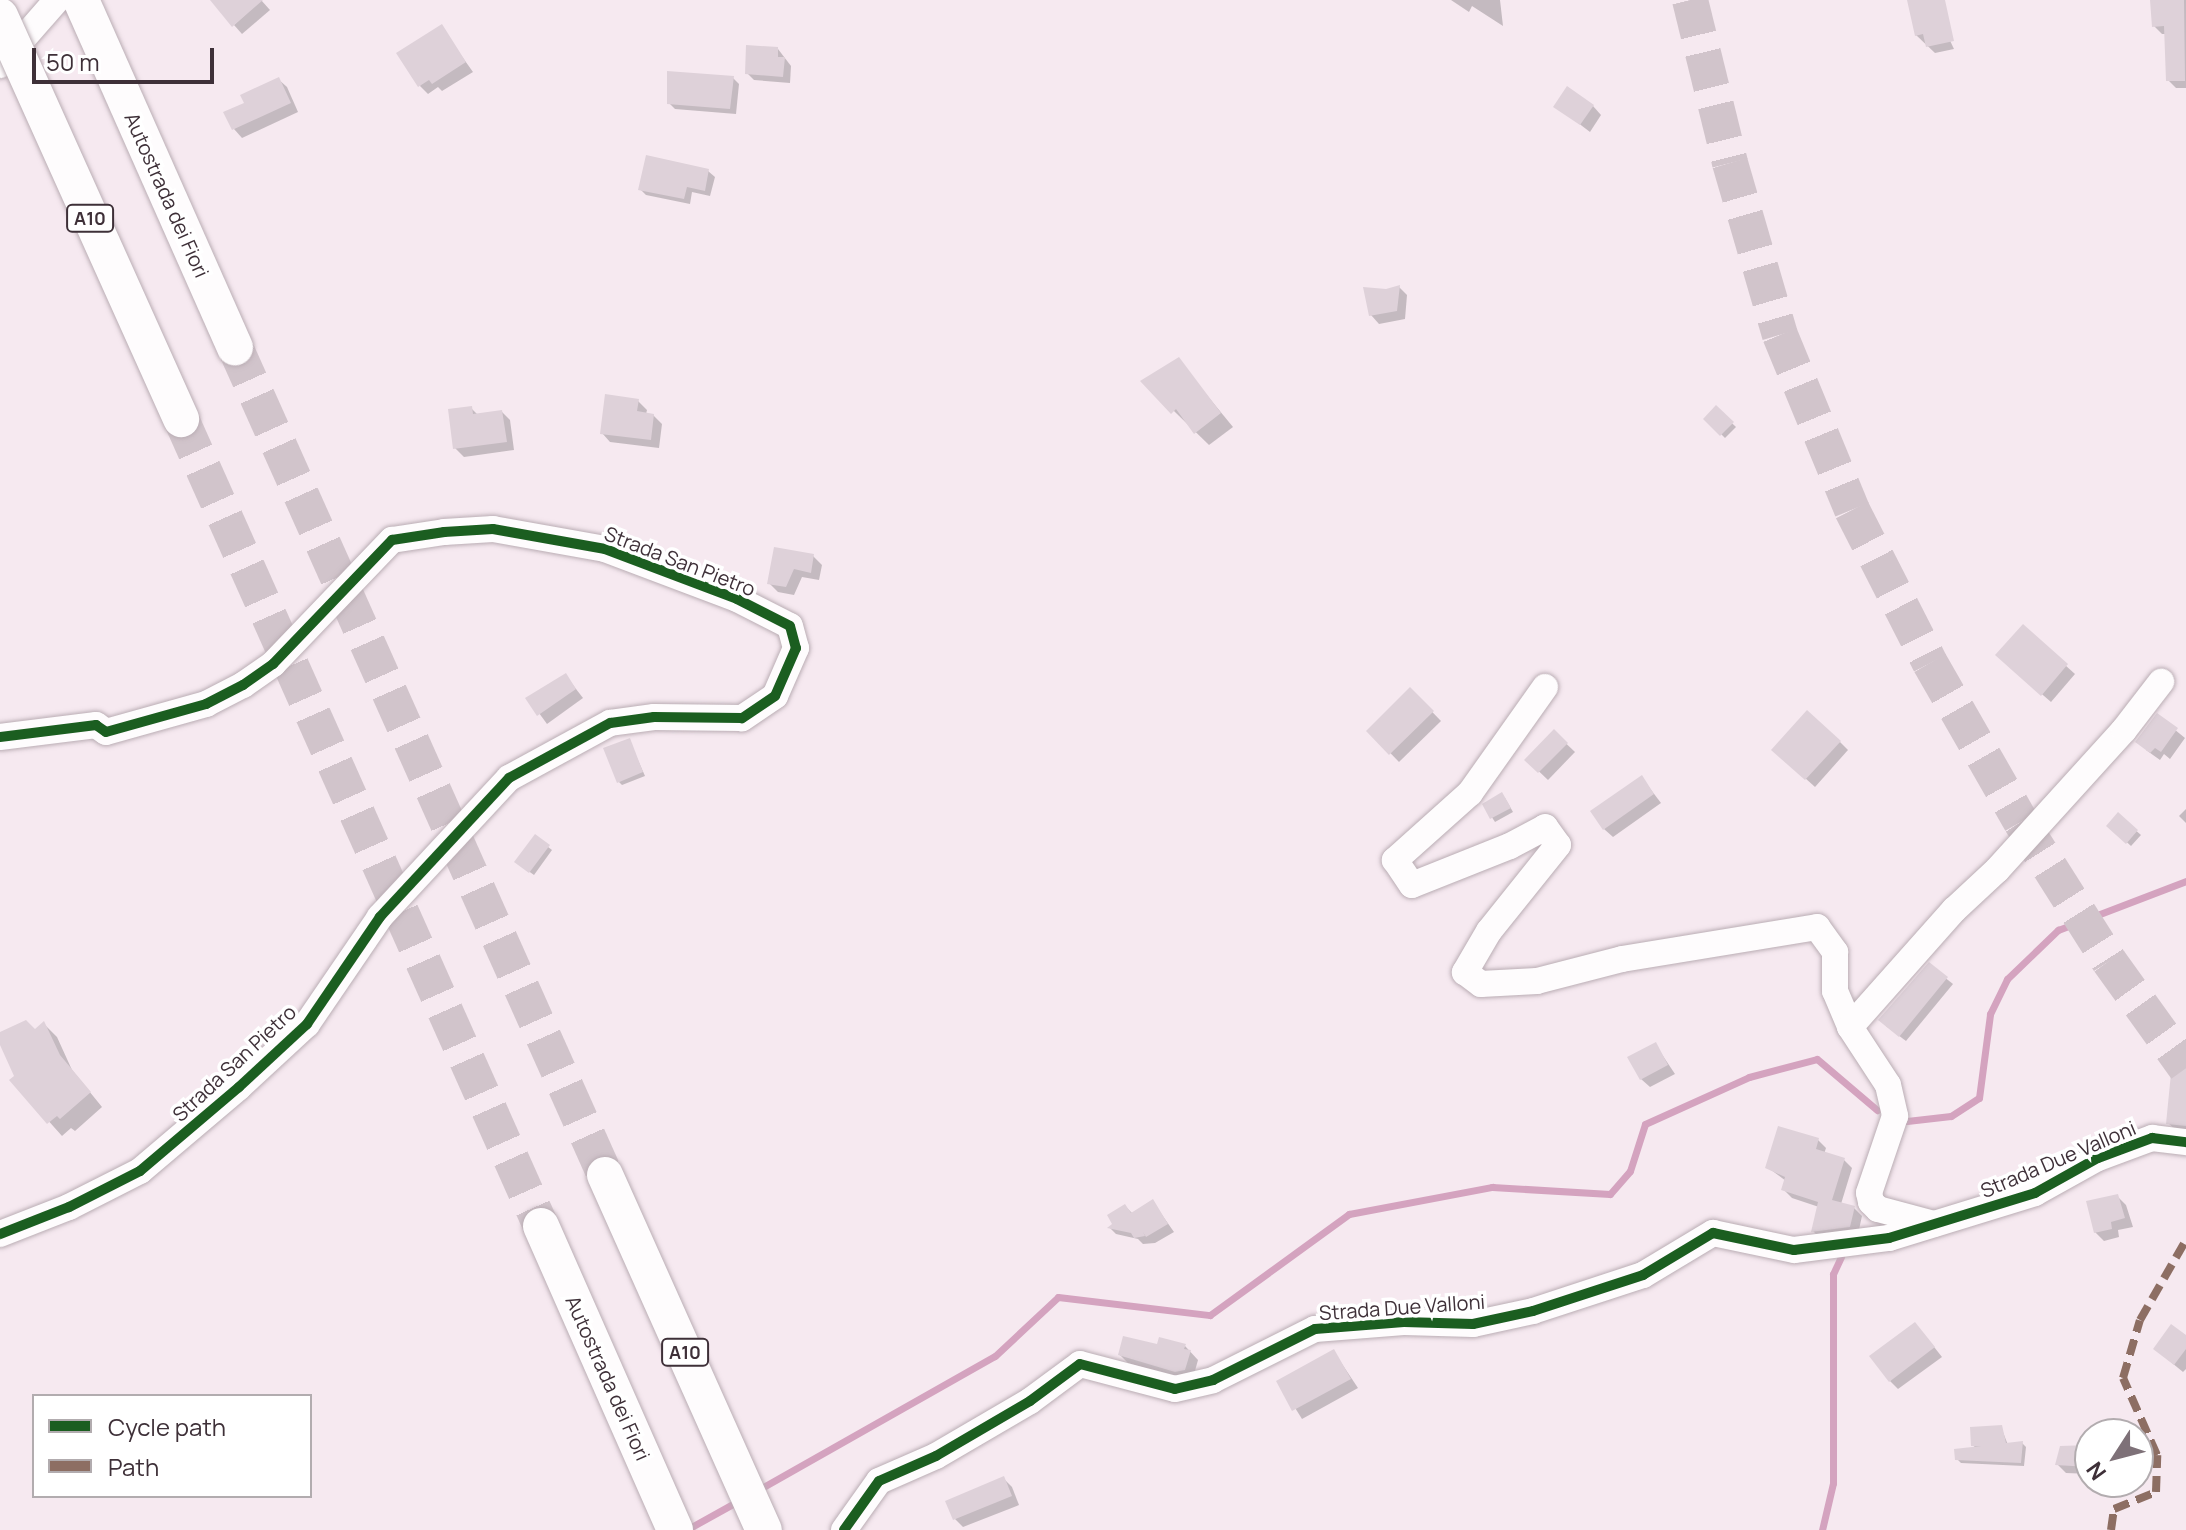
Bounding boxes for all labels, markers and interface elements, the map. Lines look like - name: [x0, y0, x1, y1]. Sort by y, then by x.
- scale bar: [36, 32, 218, 82]
- text: 50 m: [46, 45, 100, 78]
- street label: Autostrada dei Fiori: [120, 109, 214, 281]
- road number: A10: [66, 204, 114, 232]
- street label: Strada San Pietro: [601, 521, 759, 601]
- street label: Strada San Pietro: [167, 1000, 301, 1126]
- street label: Strada Due Valloni: [1977, 1115, 2139, 1203]
- street label: Strada Due Valloni: [1318, 1289, 1486, 1325]
- street label: Autostrada dei Fiori: [561, 1292, 655, 1464]
- road number: A10: [661, 1338, 709, 1366]
- legend: [32, 1394, 312, 1498]
- text: Cycle path: [108, 1410, 226, 1443]
- north arrow: [2074, 1418, 2154, 1498]
- text: Path: [108, 1450, 159, 1483]
- text: N: [2079, 1456, 2113, 1486]

